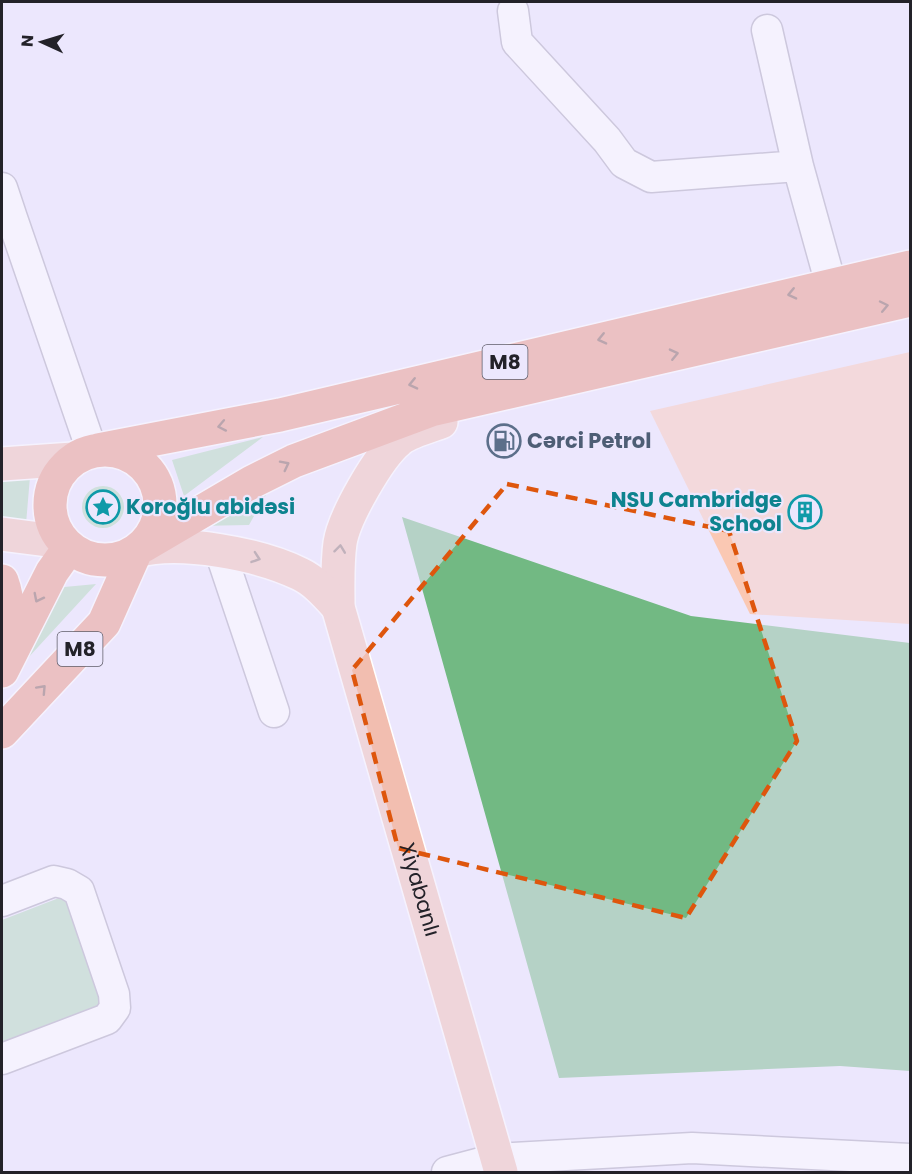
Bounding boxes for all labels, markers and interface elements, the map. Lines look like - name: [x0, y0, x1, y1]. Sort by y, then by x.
- north arrow: [12, 12, 72, 72]
- text: N: [16, 34, 39, 48]
- one-way arrow: [787, 286, 797, 299]
- one-way arrow: [879, 300, 889, 313]
- one-way arrow: [597, 331, 607, 344]
- road number: M8: [482, 345, 528, 379]
- one-way arrow: [668, 349, 678, 362]
- one-way arrow: [408, 376, 418, 389]
- one-way arrow: [218, 419, 228, 432]
- fuel station icon: Cərci Petrol: [486, 423, 522, 459]
- place label: Cərci Petrol: [527, 426, 651, 455]
- one-way arrow: [279, 461, 289, 472]
- place label: NSU Cambridge School: [611, 485, 782, 538]
- place icon: Koroğlu abidəsi: [85, 489, 121, 525]
- place label: Koroğlu abidəsi: [126, 492, 295, 521]
- building icon: NSU Cambridge School: [787, 494, 823, 530]
- one-way arrow: [333, 544, 345, 553]
- one-way arrow: [250, 551, 261, 564]
- one-way arrow: [34, 591, 46, 602]
- road number: M8: [58, 632, 103, 666]
- one-way arrow: [34, 686, 45, 697]
- street label: Xiyabanlı: [393, 839, 447, 940]

